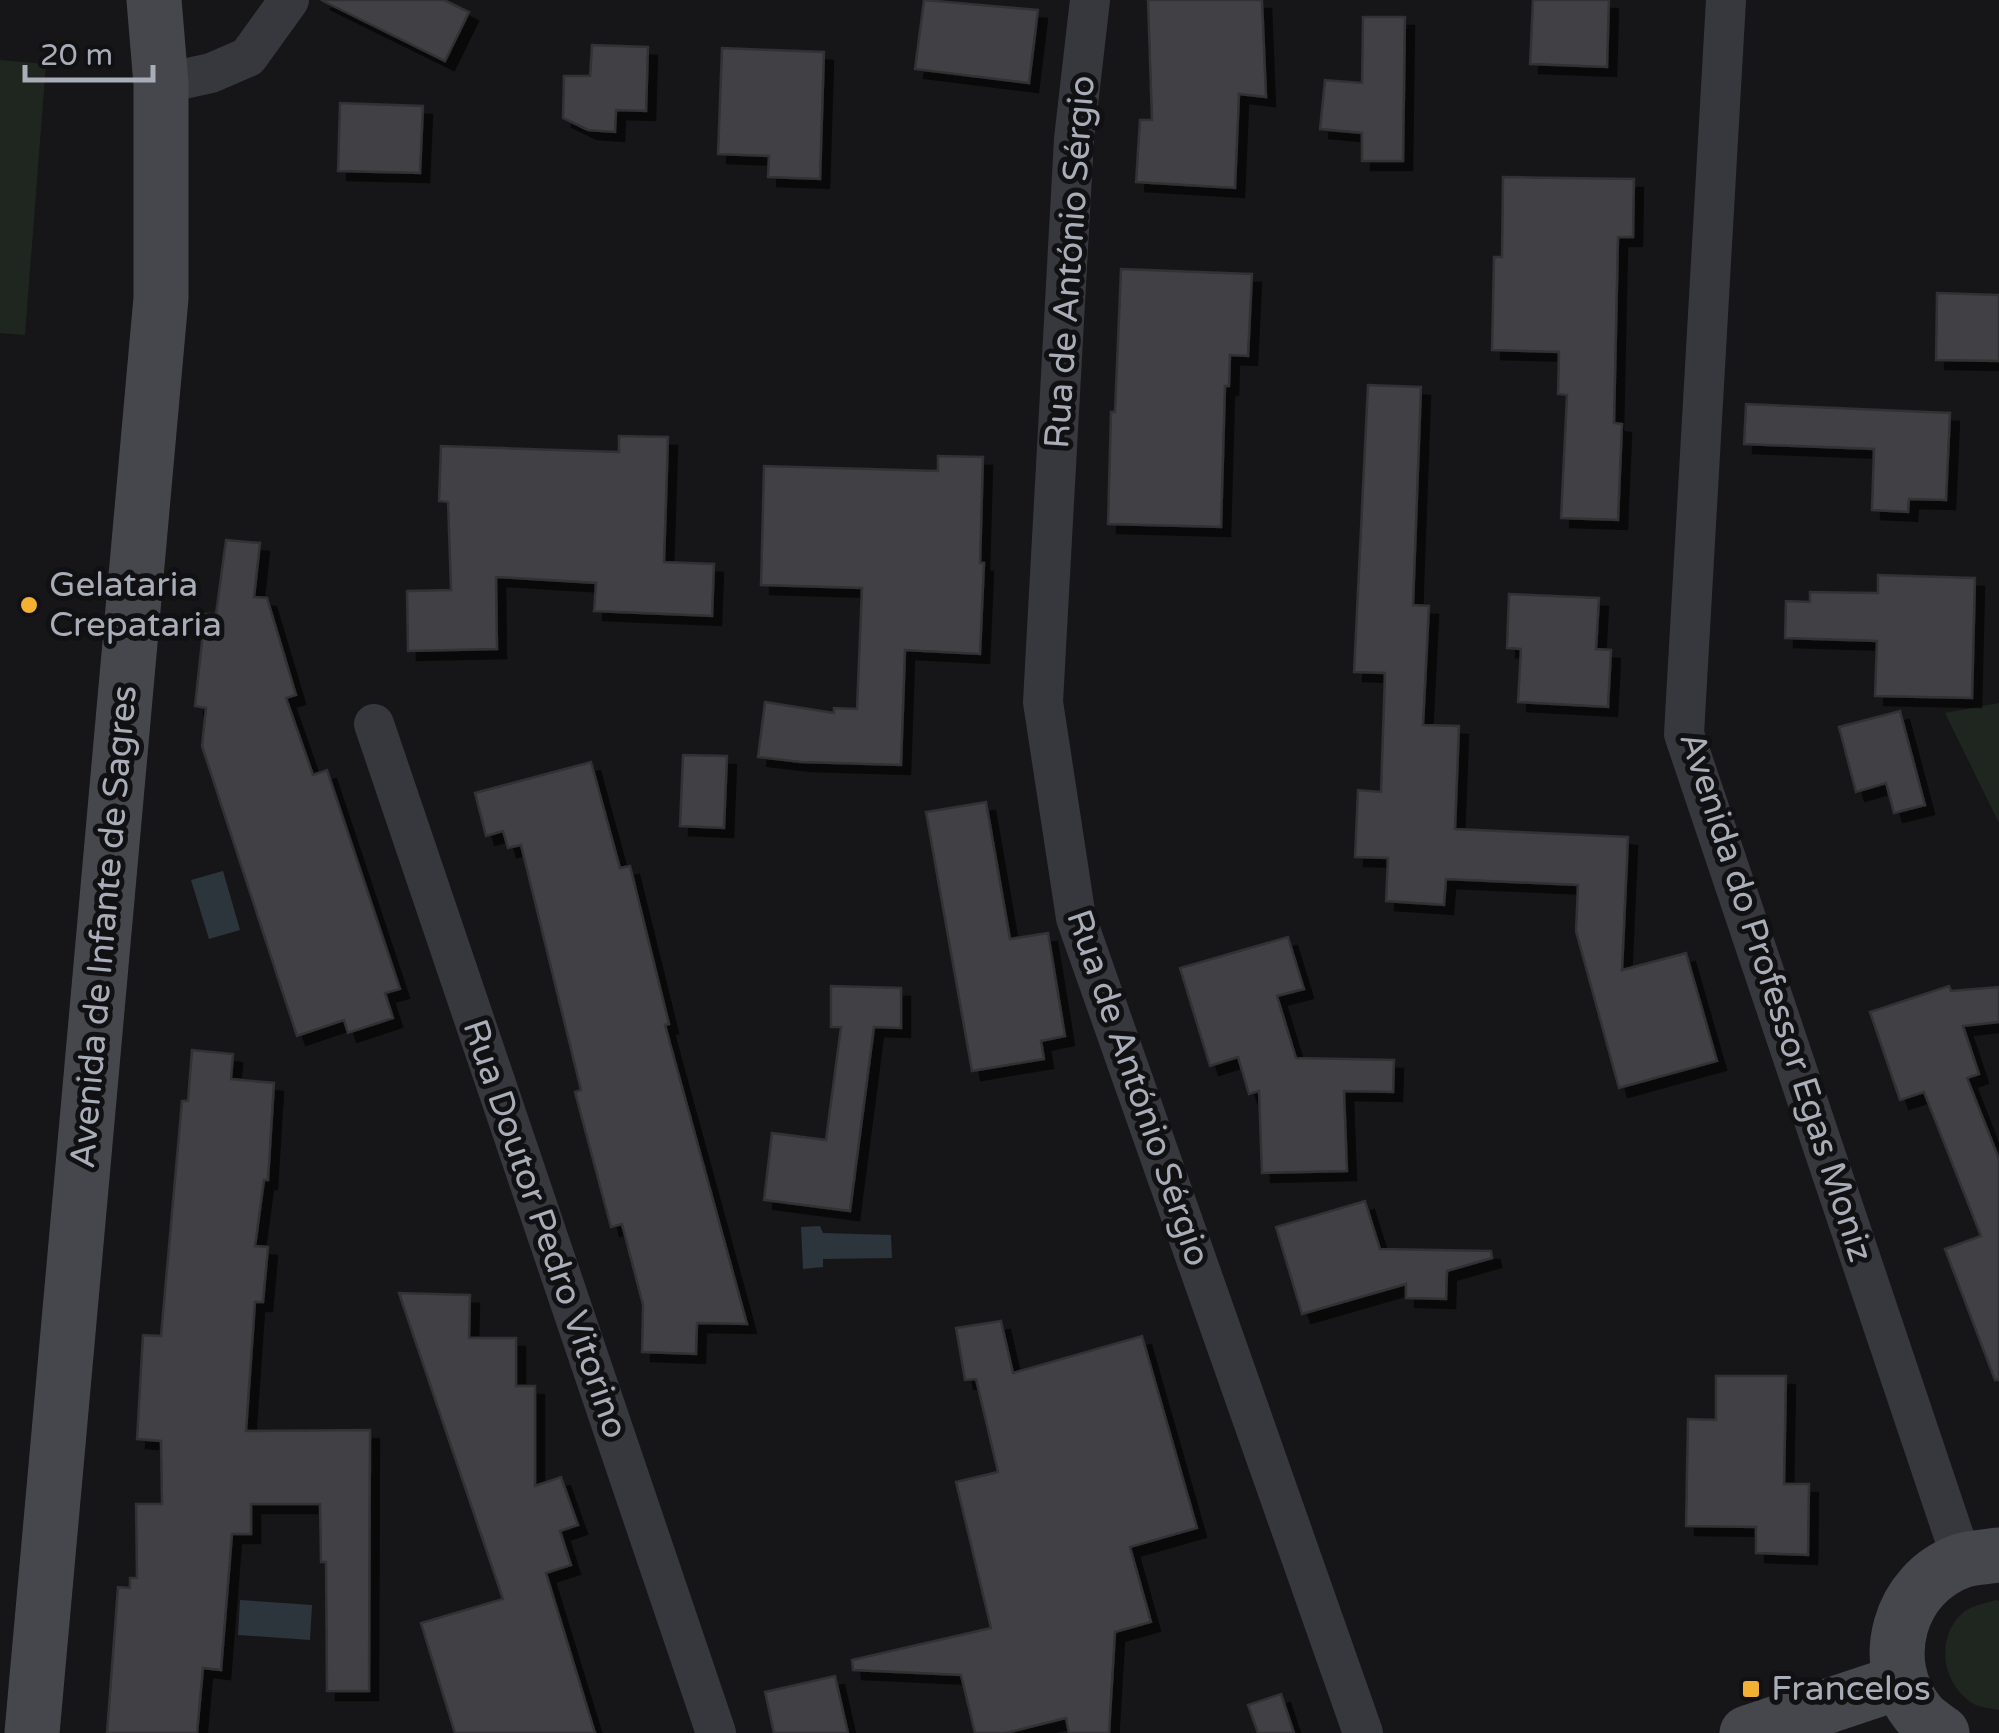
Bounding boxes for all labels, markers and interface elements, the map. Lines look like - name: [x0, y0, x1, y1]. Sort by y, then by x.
- scale bar: [25, 20, 152, 82]
- text: 20 m: [40, 37, 113, 74]
- street label: Rua de António Sérgio: [1036, 74, 1104, 450]
- place label: Gelataria Crepataria: [49, 564, 222, 646]
- marker: Gelataria Crepataria: [18, 594, 40, 616]
- street label: Avenida de Infante de Sagres: [62, 684, 146, 1170]
- street label: Avenida do Professor Egas Moniz: [1670, 727, 1882, 1267]
- street label: Rua de António Sérgio: [1057, 904, 1219, 1272]
- street label: Rua Doutor Pedro Vitorino: [454, 1014, 636, 1444]
- place label: Francelos: [1771, 1668, 1931, 1710]
- marker: Francelos: [1740, 1678, 1762, 1700]

